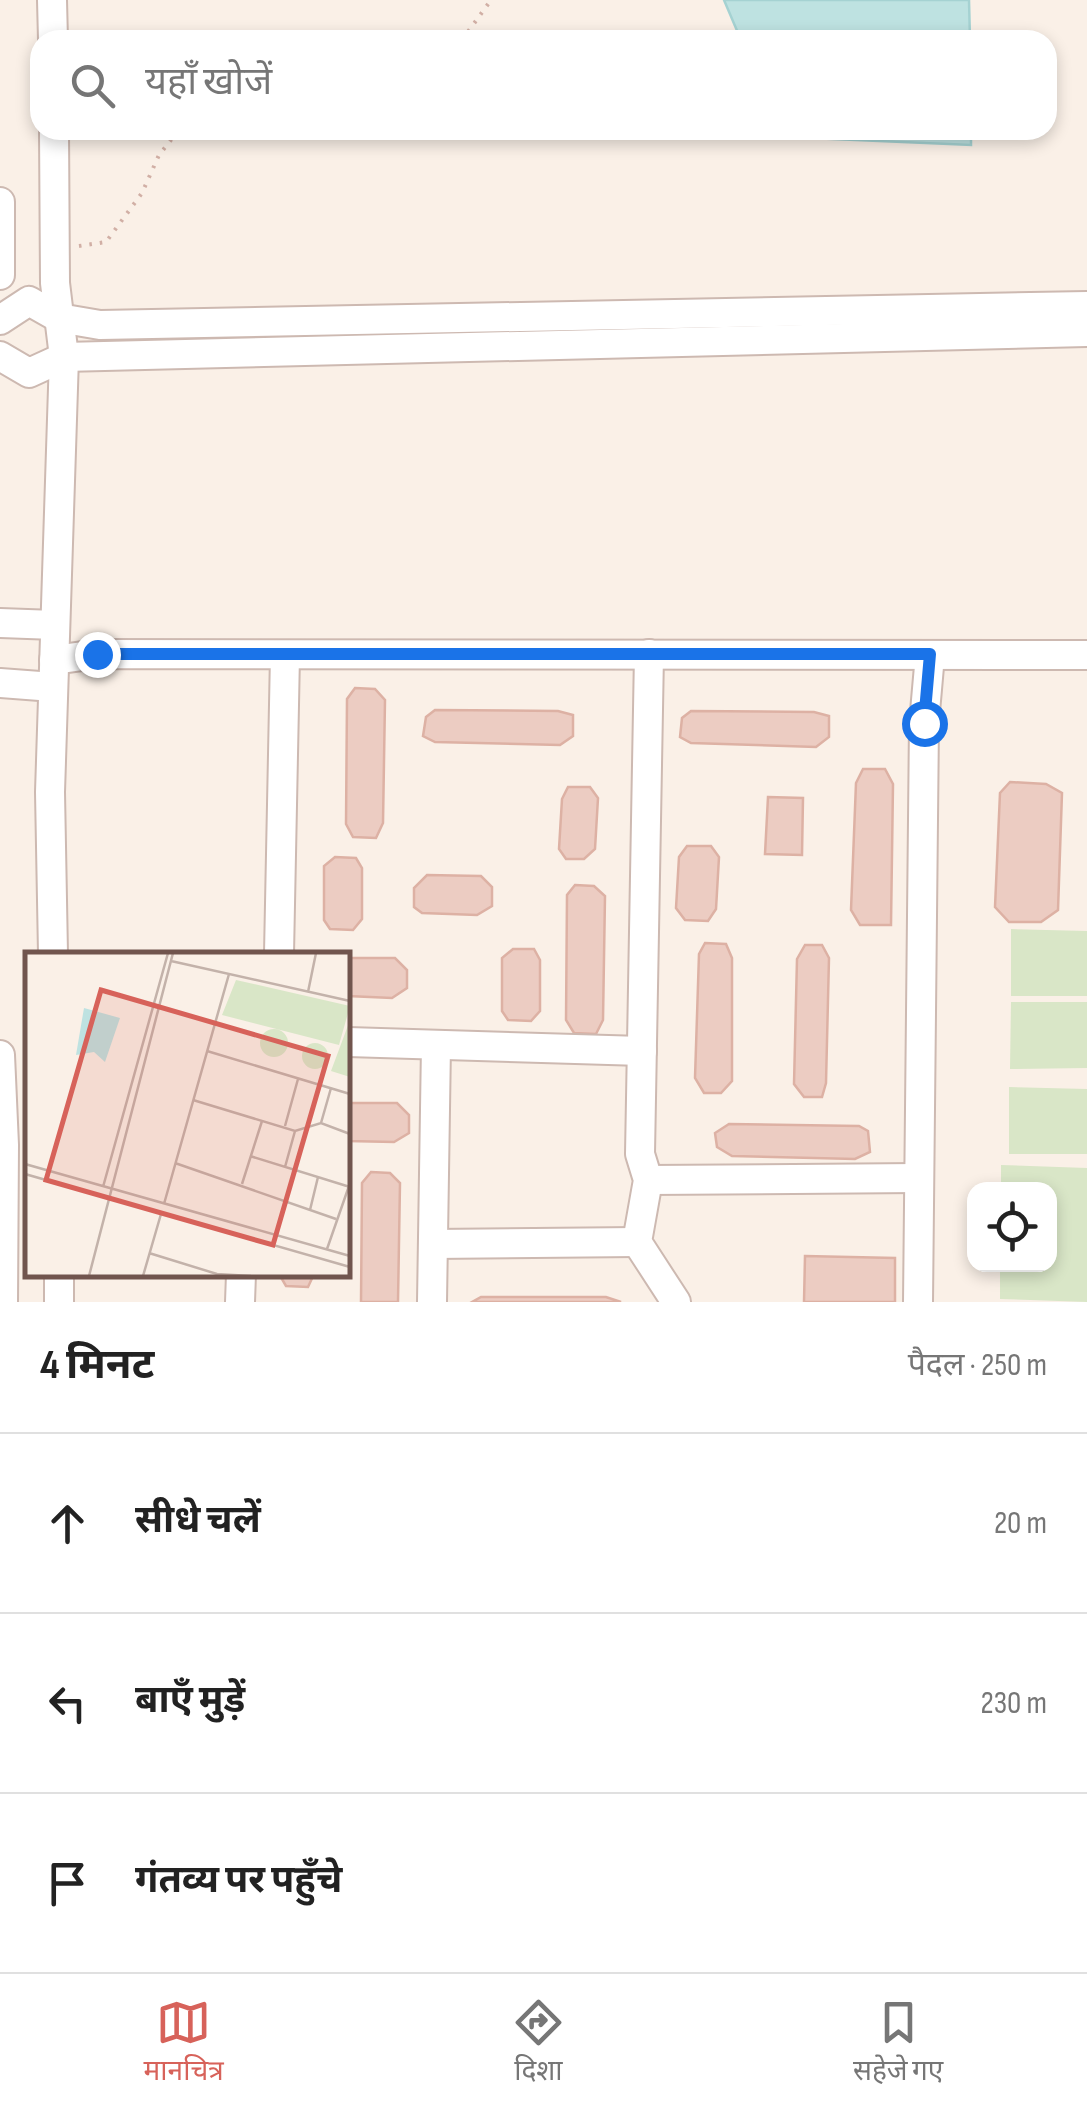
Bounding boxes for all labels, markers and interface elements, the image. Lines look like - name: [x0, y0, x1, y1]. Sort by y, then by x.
- search box: [30, 30, 1057, 140]
- icon: search: [65, 58, 120, 113]
- text: यहाँ खोजें: [145, 60, 272, 105]
- route end: [75, 632, 121, 678]
- route start: [902, 701, 948, 747]
- inset map: [25, 952, 350, 1277]
- map controls: [967, 1182, 1057, 1272]
- button: locate: [967, 1182, 1057, 1272]
- text: 4 मिनट: [40, 1340, 154, 1391]
- text: पैदल · 250 m: [908, 1346, 1047, 1385]
- icon: ahead: [40, 1496, 95, 1551]
- text: सीधे चलें: [135, 1498, 261, 1543]
- text: 20 m: [994, 1504, 1047, 1543]
- icon: left: [40, 1676, 95, 1731]
- text: बाएँ मुड़ें: [135, 1678, 245, 1723]
- text: 230 m: [980, 1684, 1047, 1723]
- icon: arrive: [40, 1856, 95, 1911]
- text: गंतव्य पर पहुँचे: [135, 1858, 342, 1903]
- tab: मानचित्र: [144, 1995, 224, 2091]
- tab: दिशा: [511, 1995, 566, 2091]
- tab: सहेजे गए: [853, 1995, 943, 2091]

